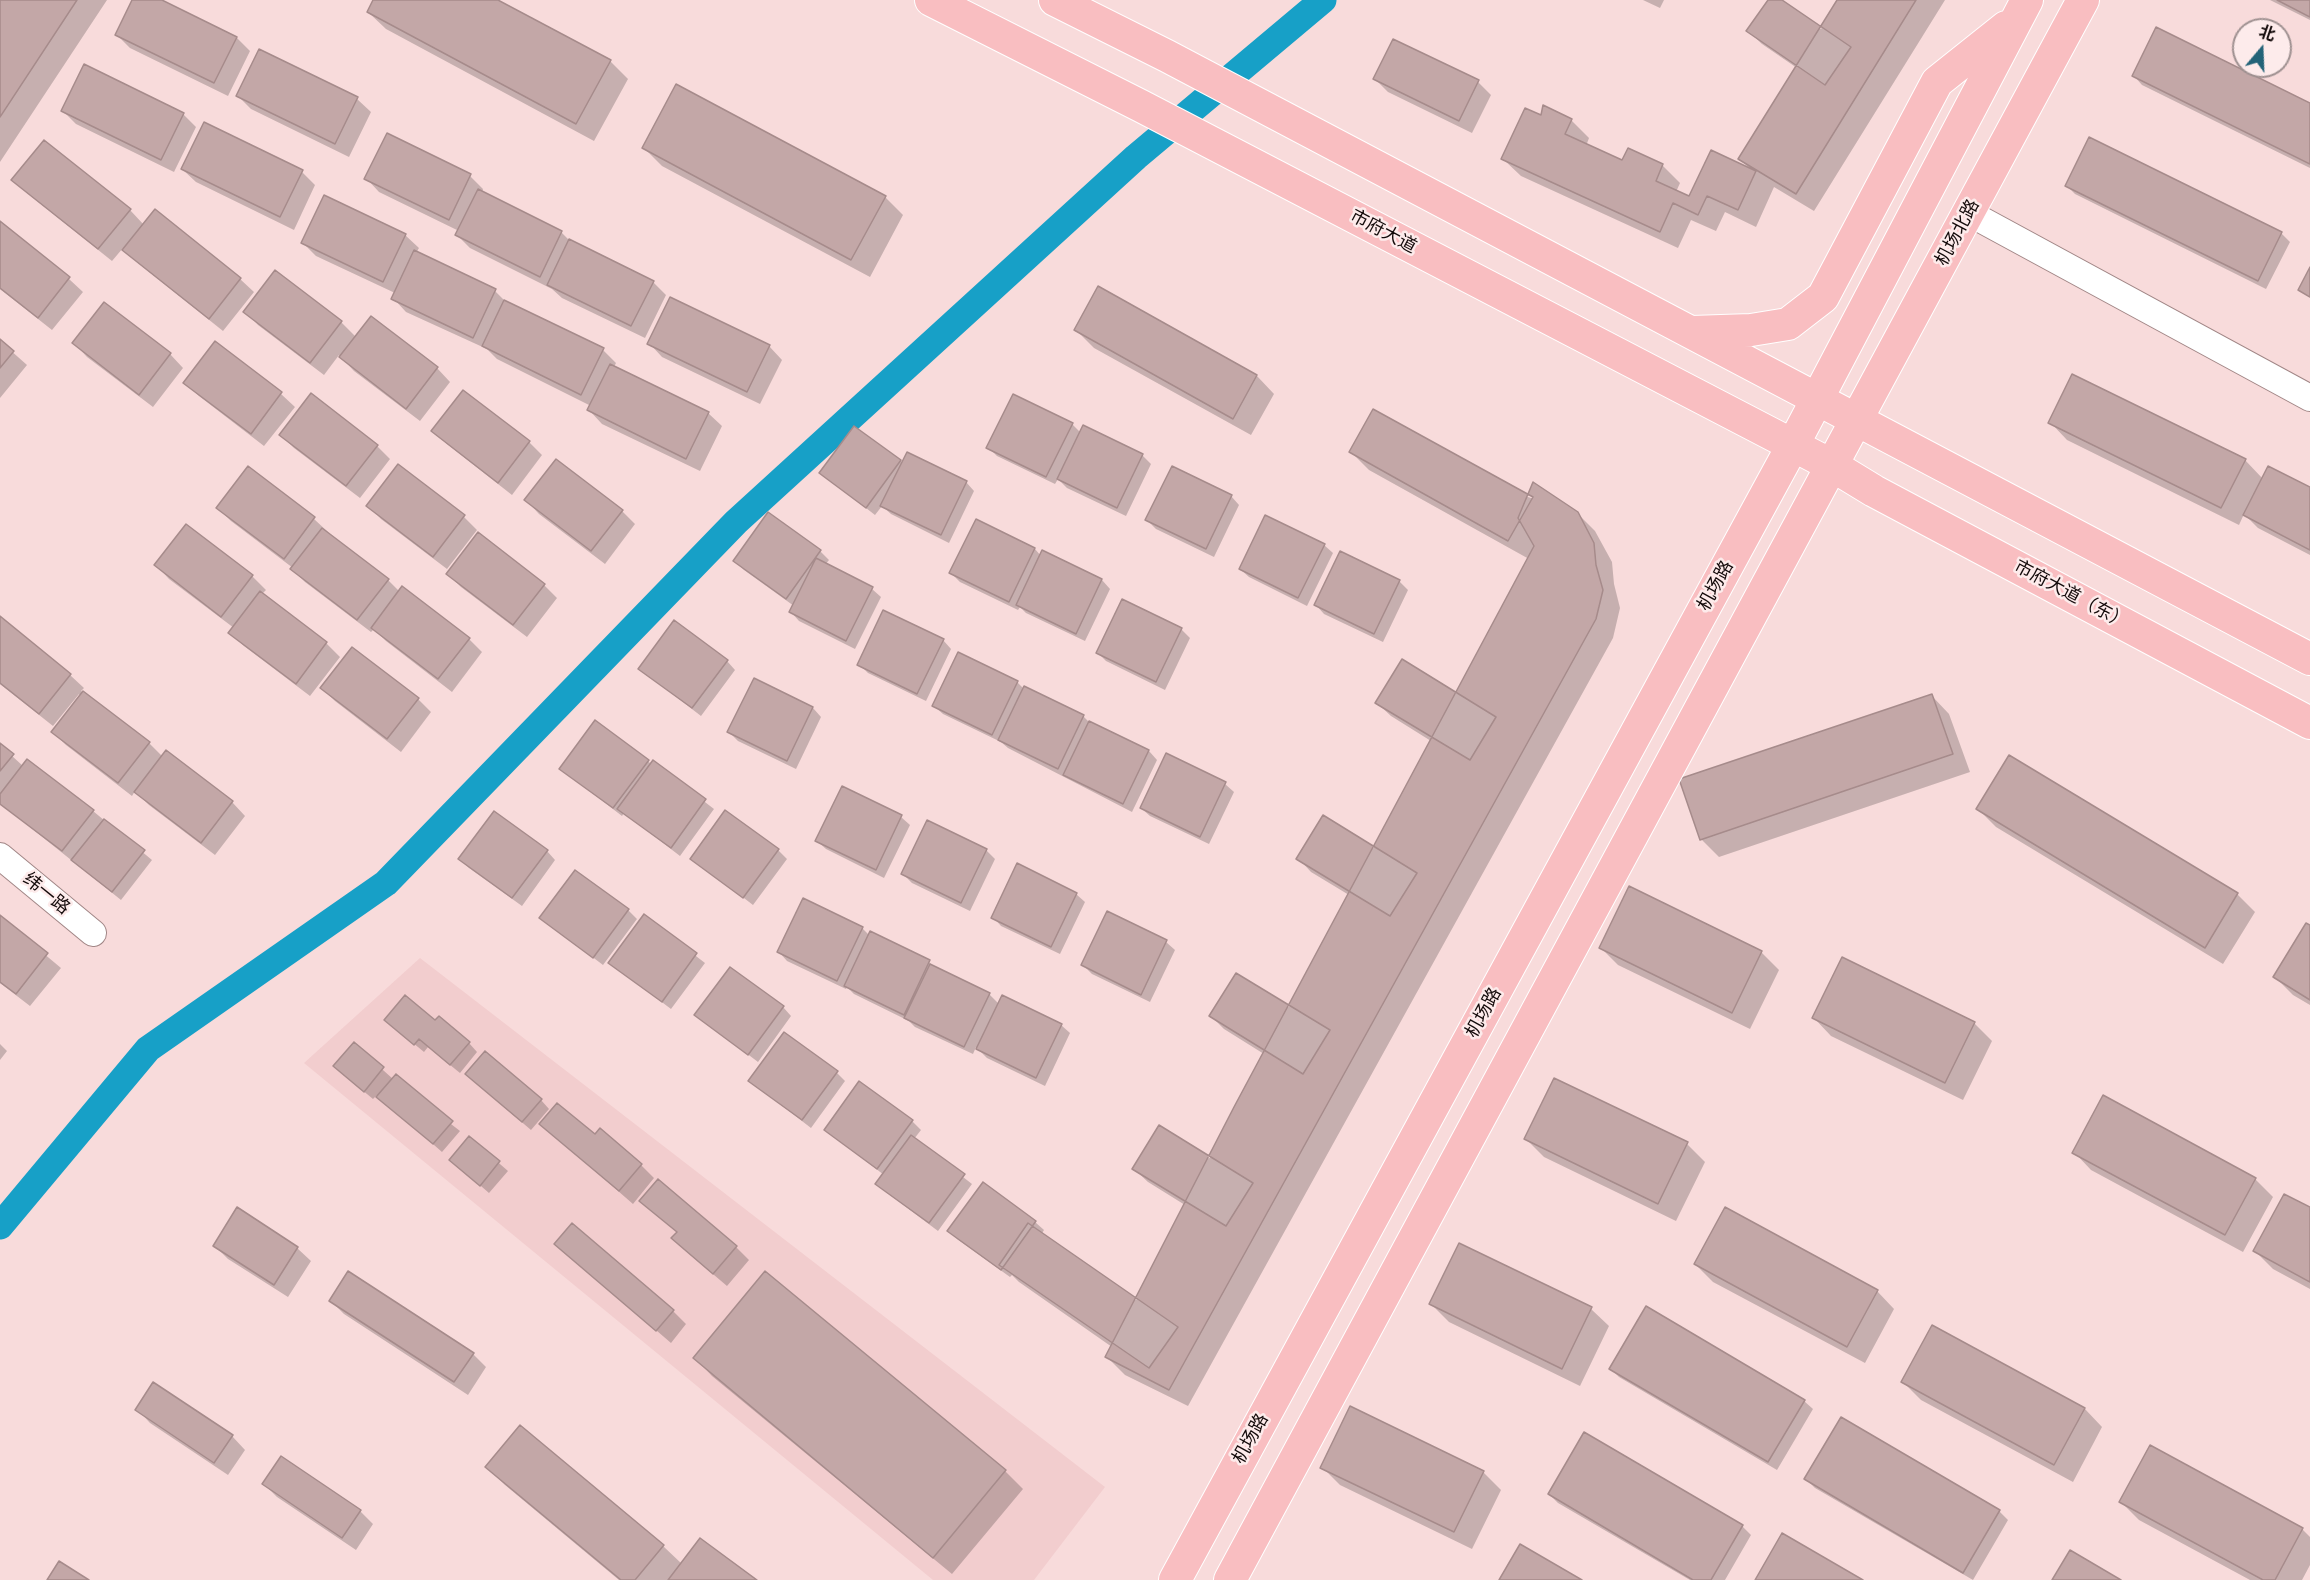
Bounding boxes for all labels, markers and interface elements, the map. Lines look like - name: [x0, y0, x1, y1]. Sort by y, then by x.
- north arrow: [2232, 18, 2292, 78]
- text: 北: [2256, 20, 2278, 46]
- street label: 机场北路: [1932, 196, 1984, 270]
- street label: 市府大道: [1346, 206, 1420, 258]
- street label: 市府大道（东）: [2010, 556, 2132, 634]
- street label: 机场路: [1693, 557, 1739, 615]
- street label: 纬一路: [18, 869, 74, 919]
- street label: 机场路: [1461, 984, 1507, 1042]
- street label: 机场路: [1228, 1410, 1274, 1468]

